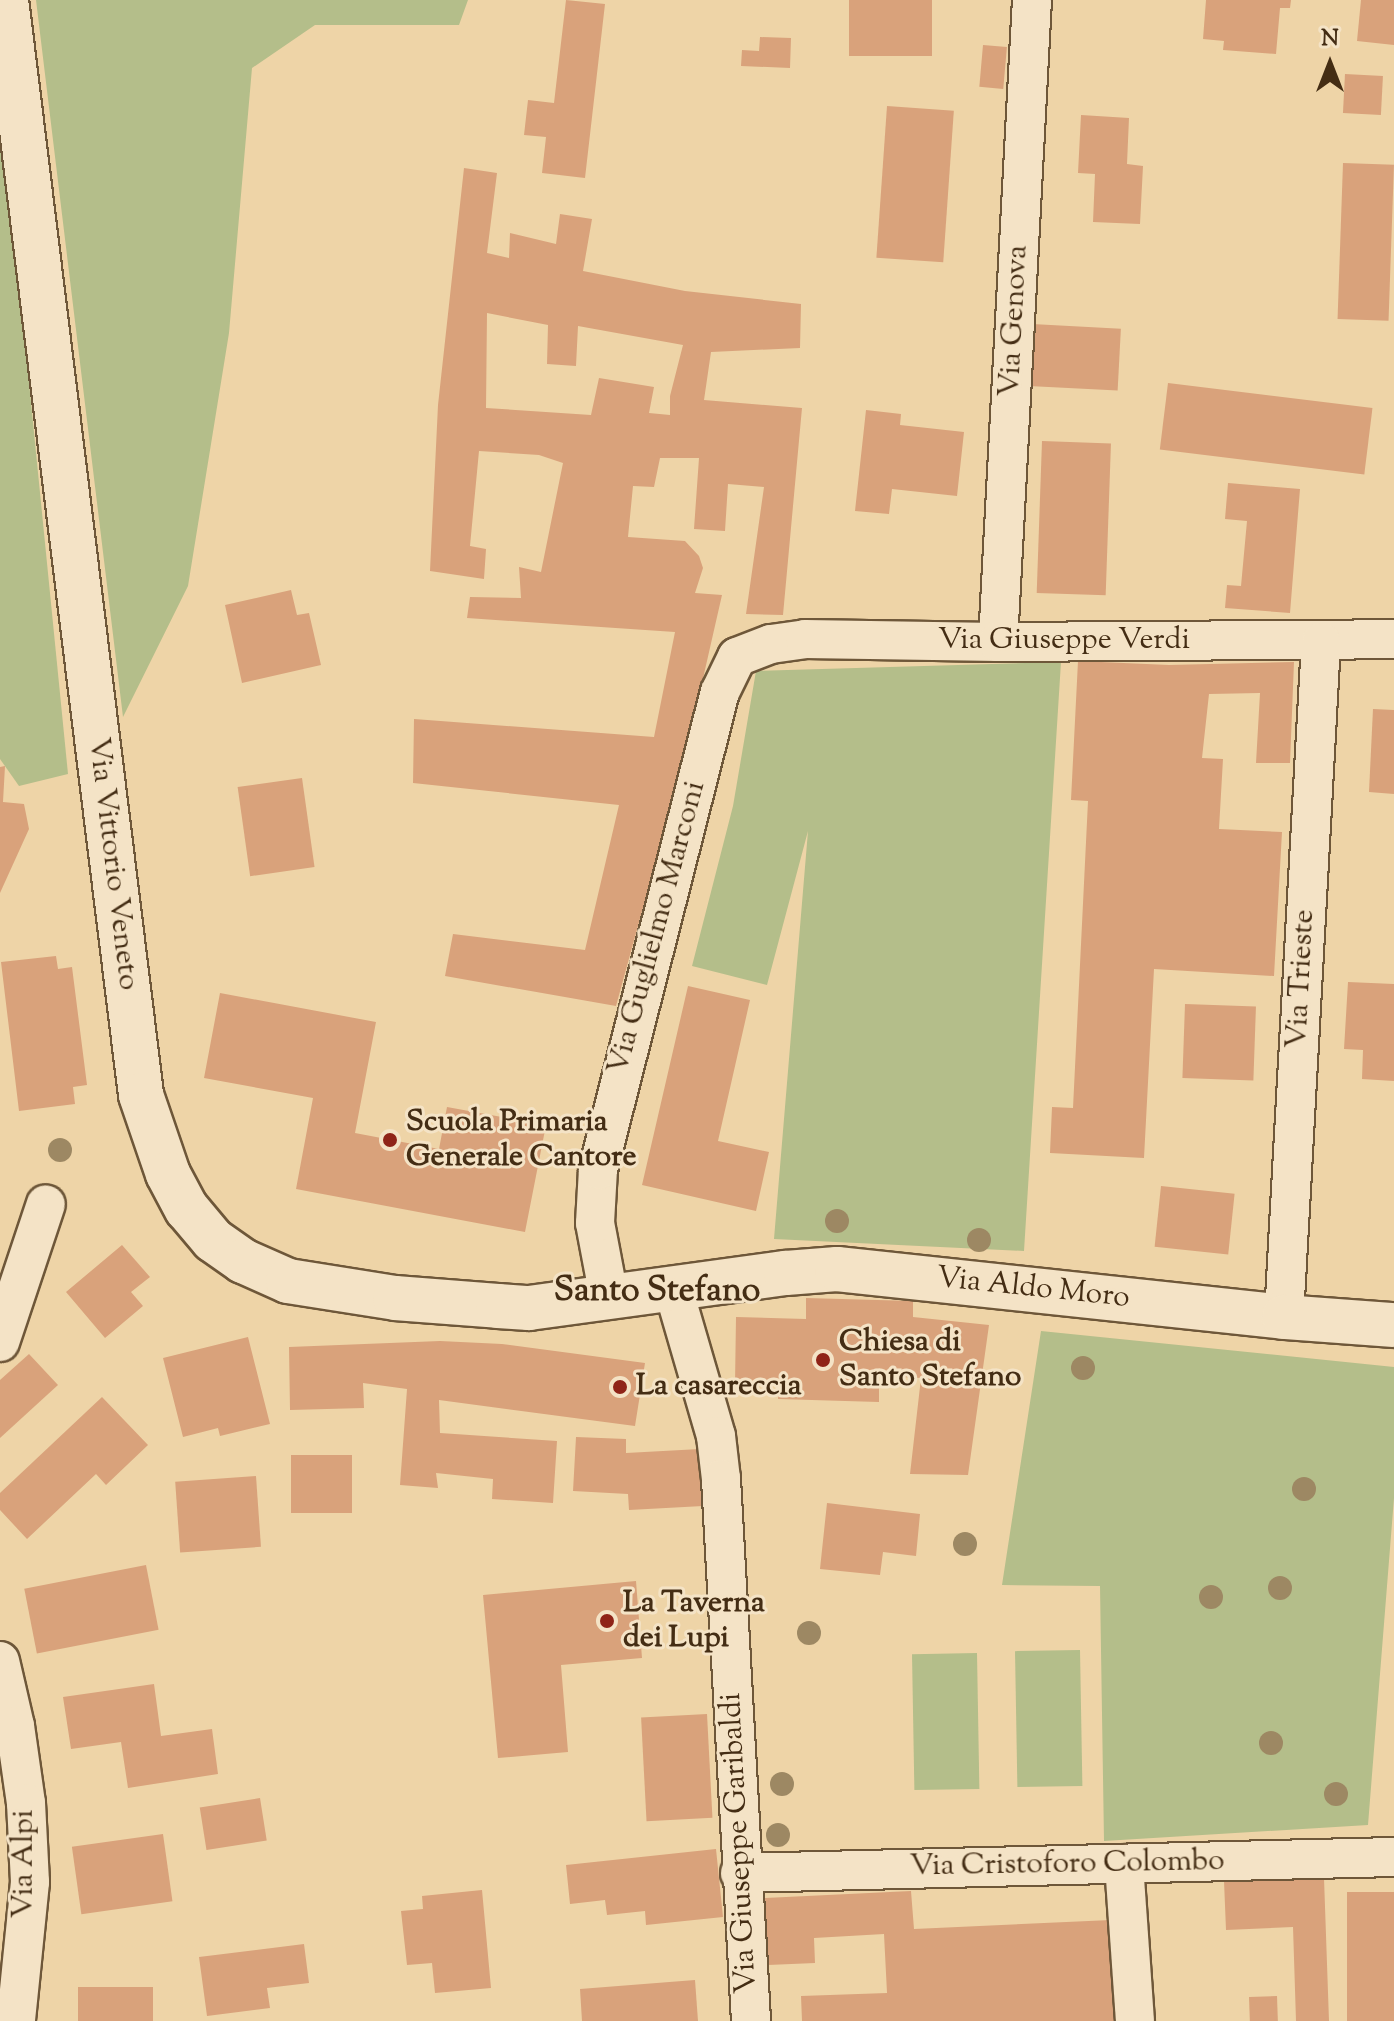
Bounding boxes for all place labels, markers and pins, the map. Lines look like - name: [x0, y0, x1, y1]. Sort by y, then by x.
- place label: Scuola Primaria Generale Cantore: [406, 1105, 636, 1176]
- marker: Scuola Primaria Generale Cantore: [381, 1131, 399, 1149]
- place label: Chiesa di Santo Stefano: [839, 1325, 1021, 1396]
- marker: Chiesa di Santo Stefano: [814, 1351, 832, 1369]
- place label: La casareccia: [636, 1369, 802, 1405]
- marker: La casareccia: [611, 1378, 629, 1396]
- place label: La Taverna dei Lupi: [623, 1586, 765, 1656]
- marker: La Taverna dei Lupi: [598, 1612, 616, 1630]

